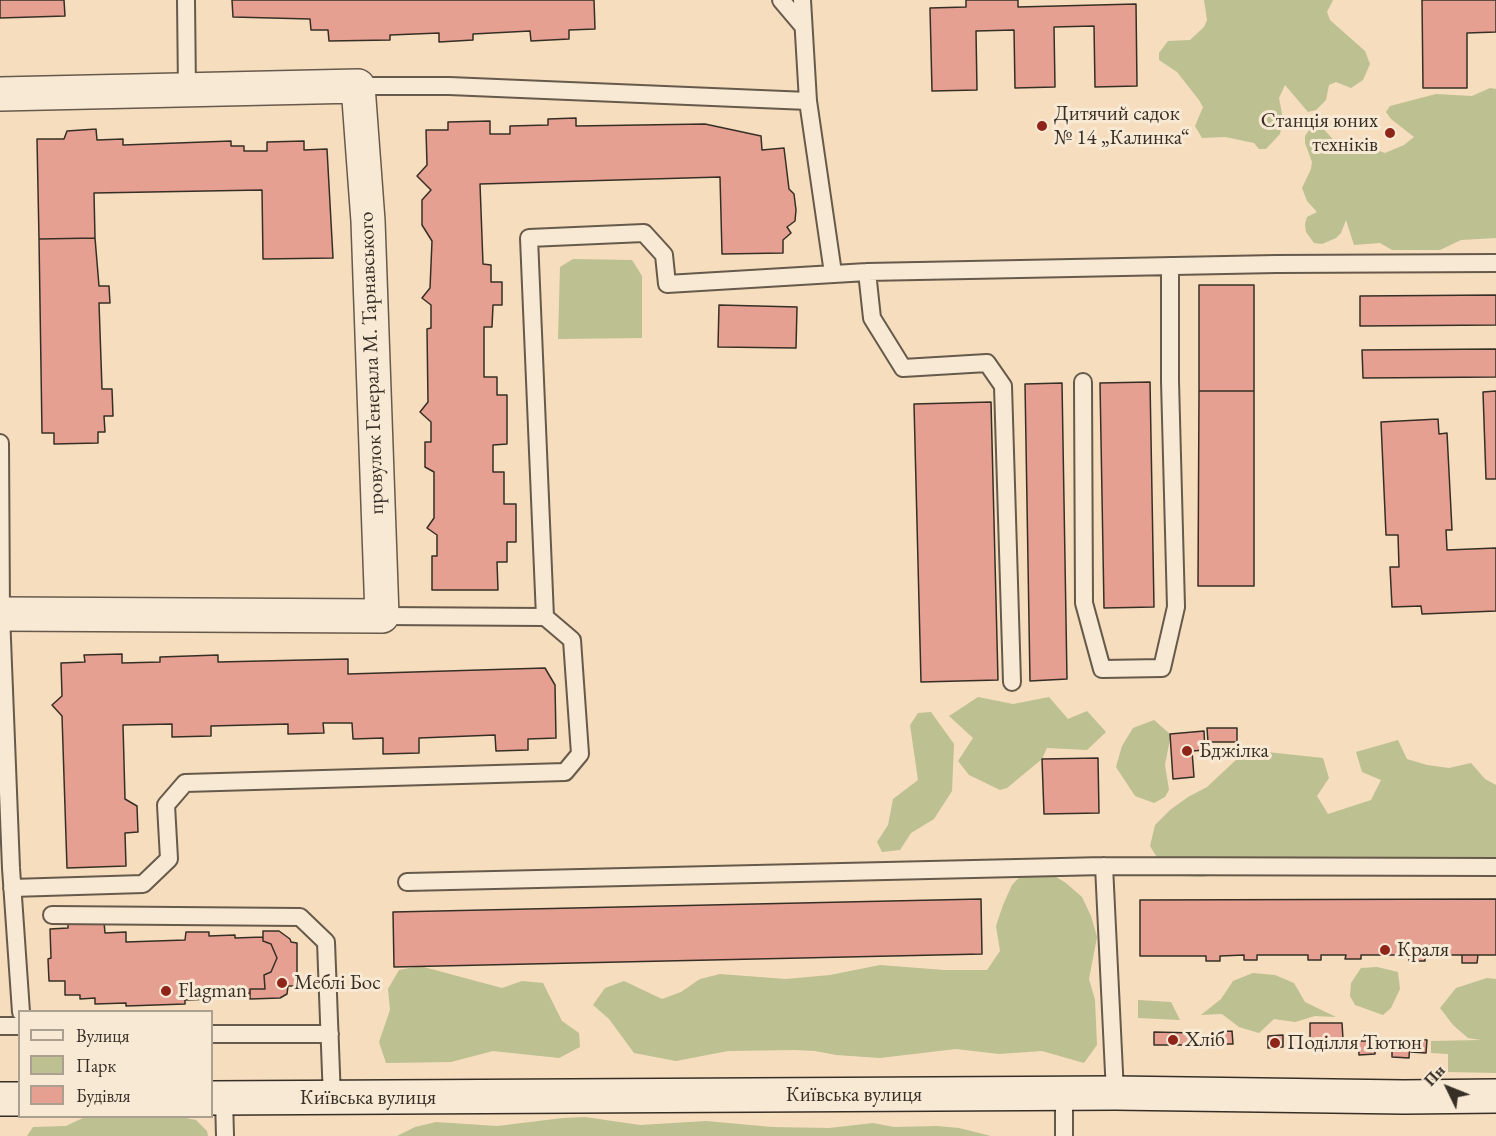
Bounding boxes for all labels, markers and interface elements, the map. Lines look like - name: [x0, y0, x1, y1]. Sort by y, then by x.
- place label: Дитячий садок № 14 „Калинка“: [1054, 101, 1190, 151]
- place label: Станція юних техніків: [1261, 108, 1378, 158]
- marker: Дитячий садок № 14 „Калинка“: [1035, 119, 1049, 133]
- marker: Станція юних техніків: [1383, 126, 1397, 140]
- street label: провулок Генерала М. Тарнавського: [354, 211, 390, 515]
- place label: Бджілка: [1199, 738, 1269, 764]
- marker: Бджілка: [1180, 744, 1194, 758]
- place label: Краля: [1397, 937, 1449, 963]
- marker: Краля: [1378, 943, 1392, 957]
- place label: Меблі Бос: [294, 970, 381, 996]
- marker: Меблі Бос: [275, 976, 289, 990]
- place label: Flagman: [178, 978, 247, 1004]
- marker: Flagman: [159, 984, 173, 998]
- legend: [18, 1010, 213, 1118]
- text: Вулиця: [76, 1024, 129, 1047]
- place label: Хліб: [1185, 1027, 1225, 1053]
- place label: Поділля Тютюн: [1287, 1030, 1422, 1056]
- marker: Хліб: [1166, 1033, 1180, 1047]
- marker: Поділля Тютюн: [1268, 1036, 1282, 1050]
- text: Парк: [76, 1054, 116, 1077]
- north arrow: [1418, 1058, 1478, 1118]
- text: Пн: [1419, 1060, 1450, 1091]
- street label: Київська вулиця: [786, 1082, 922, 1108]
- text: Будівля: [76, 1084, 131, 1107]
- street label: Київська вулиця: [300, 1085, 436, 1111]

